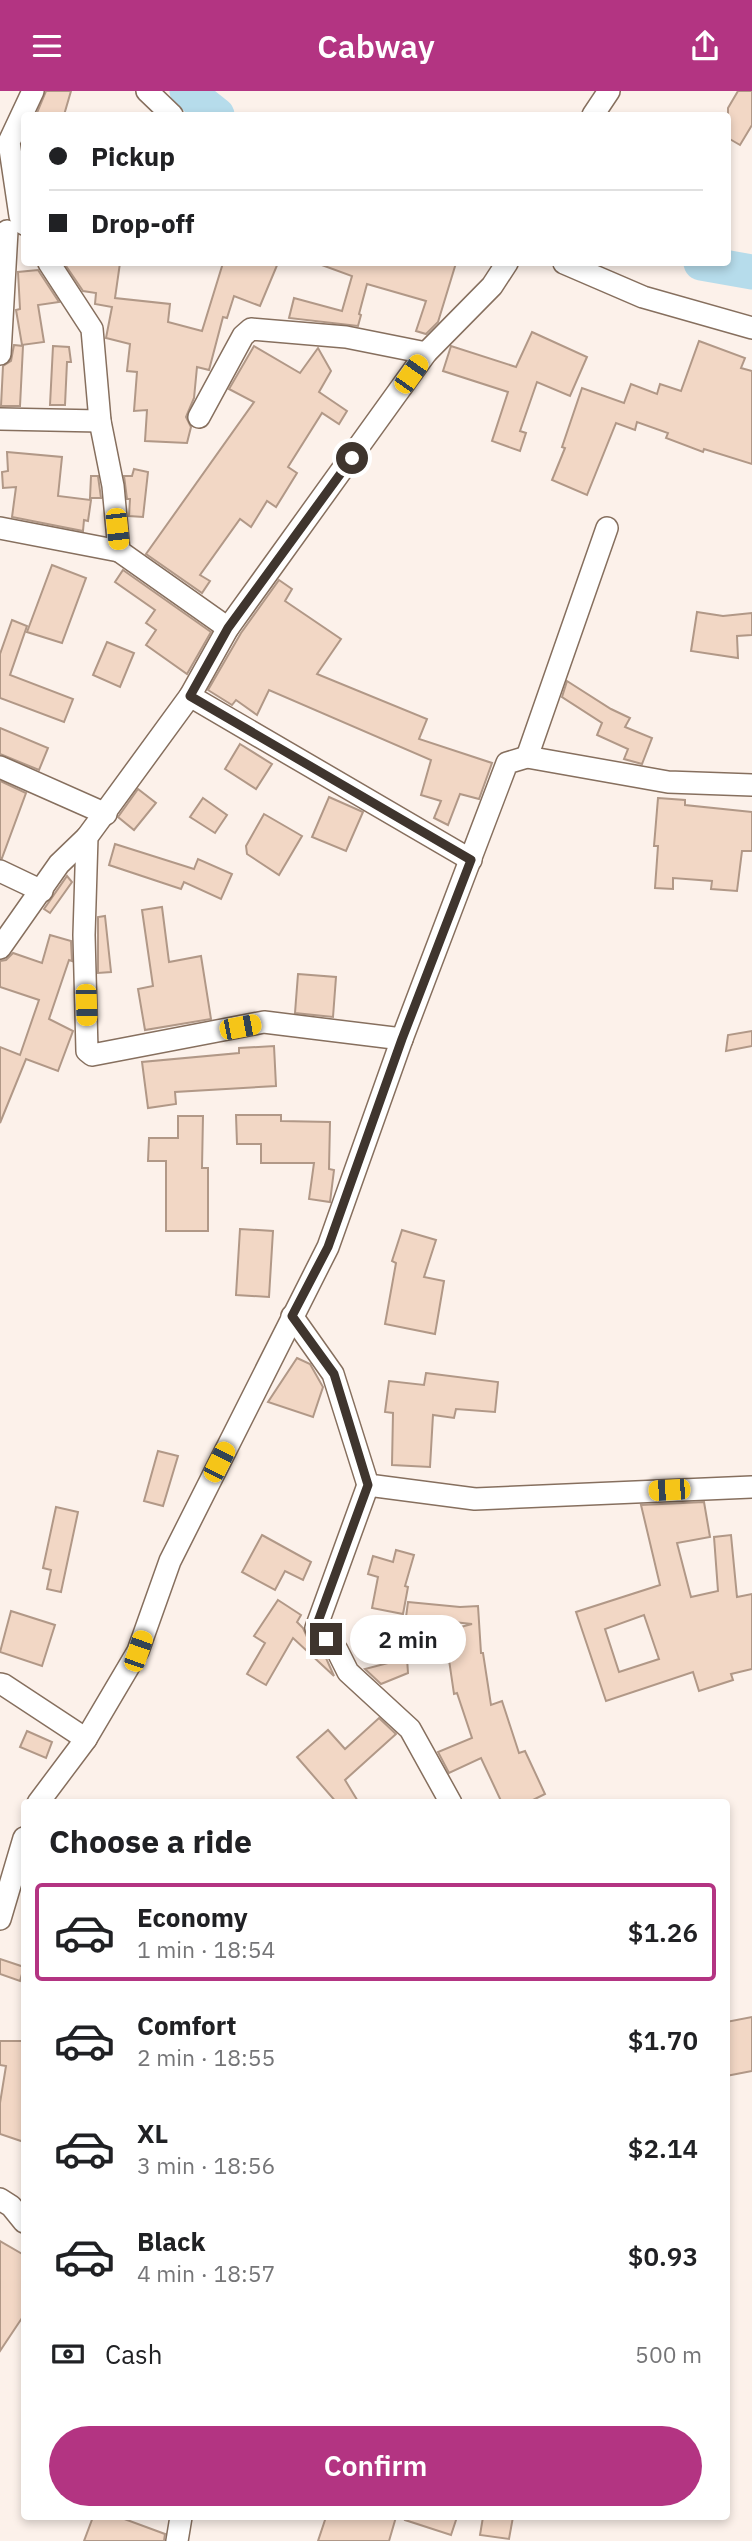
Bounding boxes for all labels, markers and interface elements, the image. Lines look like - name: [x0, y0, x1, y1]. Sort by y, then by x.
- text: Cabway: [317, 25, 435, 67]
- icon: menu: [28, 27, 66, 65]
- icon: share: [686, 27, 724, 65]
- text: Pickup: [91, 139, 175, 173]
- text: Drop-off: [91, 206, 194, 240]
- car: [391, 351, 432, 397]
- route start: [336, 442, 368, 474]
- car: [105, 507, 130, 551]
- car: [75, 984, 98, 1026]
- car: [218, 1013, 263, 1041]
- car: [201, 1439, 238, 1485]
- car: [648, 1478, 691, 1502]
- callout: 2 min: [350, 1615, 466, 1663]
- route end: [310, 1623, 342, 1655]
- text: 2 min: [378, 1624, 438, 1654]
- car: [122, 1628, 155, 1674]
- text: Choose a ride: [49, 1820, 252, 1862]
- text: Economy: [137, 1900, 248, 1934]
- icon: car: [53, 1901, 116, 1964]
- text: $1.26: [628, 1915, 698, 1949]
- text: 1 min · 18:54: [137, 1934, 275, 1964]
- text: Comfort: [137, 2008, 236, 2042]
- icon: car: [53, 2009, 116, 2072]
- text: $1.70: [628, 2023, 698, 2057]
- text: 2 min · 18:55: [137, 2042, 275, 2072]
- text: XL: [137, 2116, 168, 2150]
- icon: car: [53, 2117, 116, 2180]
- text: $2.14: [628, 2131, 698, 2165]
- text: 3 min · 18:56: [137, 2150, 275, 2180]
- text: Black: [137, 2224, 205, 2258]
- icon: car: [53, 2225, 116, 2288]
- text: $0.93: [628, 2239, 698, 2273]
- text: 4 min · 18:57: [137, 2258, 275, 2288]
- icon: cash: [49, 2335, 87, 2373]
- text: Cash: [105, 2337, 162, 2371]
- text: 500 m: [635, 2339, 702, 2369]
- button: Confirm: [49, 2426, 702, 2506]

